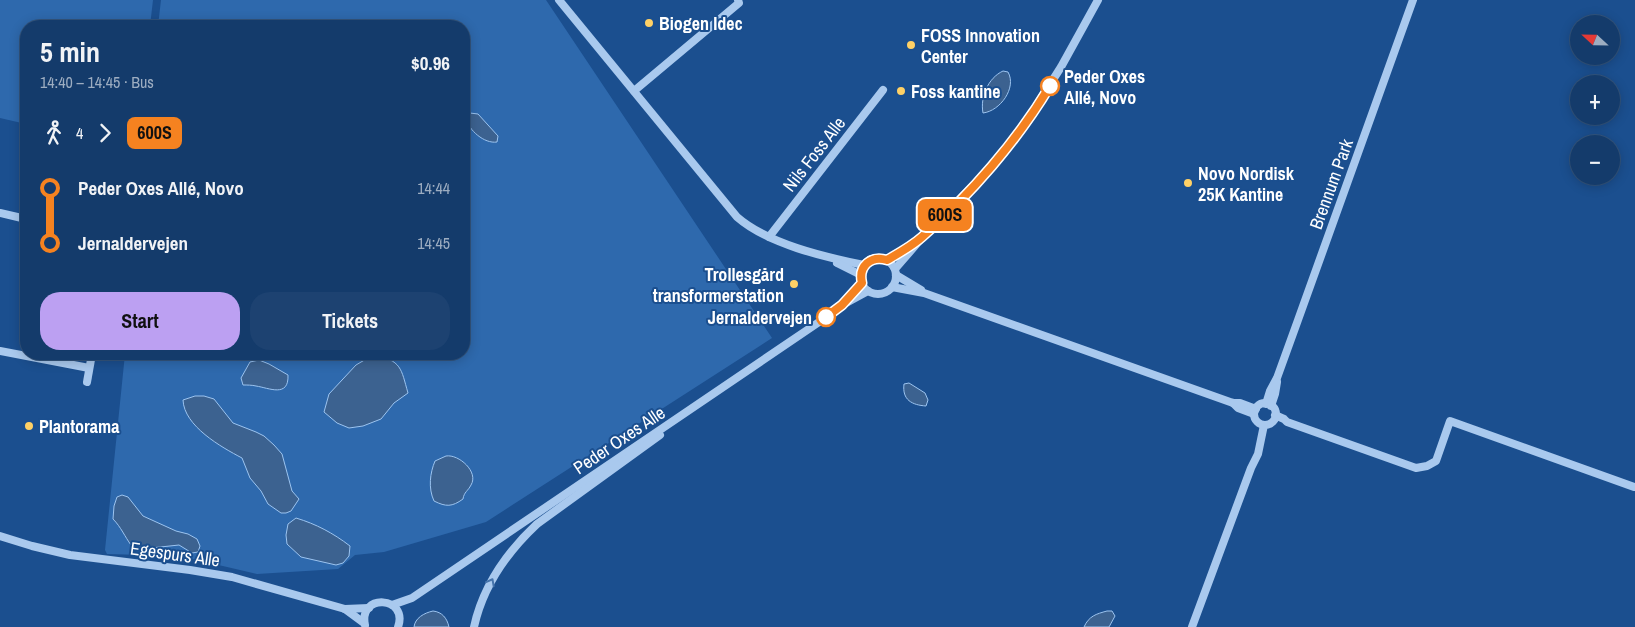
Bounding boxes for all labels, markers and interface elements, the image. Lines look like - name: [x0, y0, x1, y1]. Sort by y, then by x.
- place label: Biogen Idec: [659, 11, 743, 36]
- north arrow: [1570, 15, 1620, 65]
- map controls: [1570, 15, 1620, 185]
- marker: Biogen Idec: [643, 17, 655, 29]
- place label: FOSS Innovation Center: [921, 23, 1040, 69]
- text: 5 min: [40, 33, 100, 71]
- marker: FOSS Innovation Center: [905, 39, 917, 51]
- text: $0.96: [411, 50, 450, 76]
- place label: Peder Oxes Allé, Novo: [1064, 64, 1145, 110]
- text: 14:40 – 14:45 · Bus: [40, 71, 154, 93]
- button: +: [1570, 75, 1620, 125]
- marker: Peder Oxes Allé, Novo: [1040, 76, 1060, 96]
- place label: Foss kantine: [911, 79, 1001, 104]
- marker: Foss kantine: [895, 85, 907, 97]
- street label: Nils Foss Alle: [777, 111, 851, 197]
- icon: walk: [40, 119, 68, 147]
- icon: forward: [91, 119, 119, 147]
- text: 600S: [137, 120, 172, 145]
- text: 4: [76, 122, 83, 144]
- street label: Brennum Park: [1303, 135, 1359, 233]
- button: −: [1570, 135, 1620, 185]
- place label: Novo Nordisk 25K Kantine: [1198, 161, 1295, 207]
- text: Peder Oxes Allé, Novo: [78, 175, 244, 201]
- text: 14:44: [417, 177, 450, 199]
- marker: Novo Nordisk 25K Kantine: [1182, 177, 1194, 189]
- line badge: 600S: [910, 199, 980, 231]
- text: 600S: [928, 202, 962, 227]
- text: Jernaldervejen: [78, 230, 188, 256]
- text: 14:45: [417, 232, 450, 254]
- place label: Trollesgård transformerstation: [653, 262, 784, 308]
- marker: Trollesgård transformerstation: [788, 278, 800, 290]
- button: Start: [40, 292, 240, 350]
- button: Tickets: [250, 292, 450, 350]
- place label: Jernaldervejen: [708, 305, 812, 330]
- marker: Jernaldervejen: [816, 307, 836, 327]
- street label: Peder Oxes Alle: [568, 400, 670, 480]
- place label: Plantorama: [39, 414, 120, 439]
- marker: Plantorama: [23, 420, 35, 432]
- street label: Egespurs Alle: [129, 535, 221, 573]
- one-way arrow: [485, 578, 495, 587]

